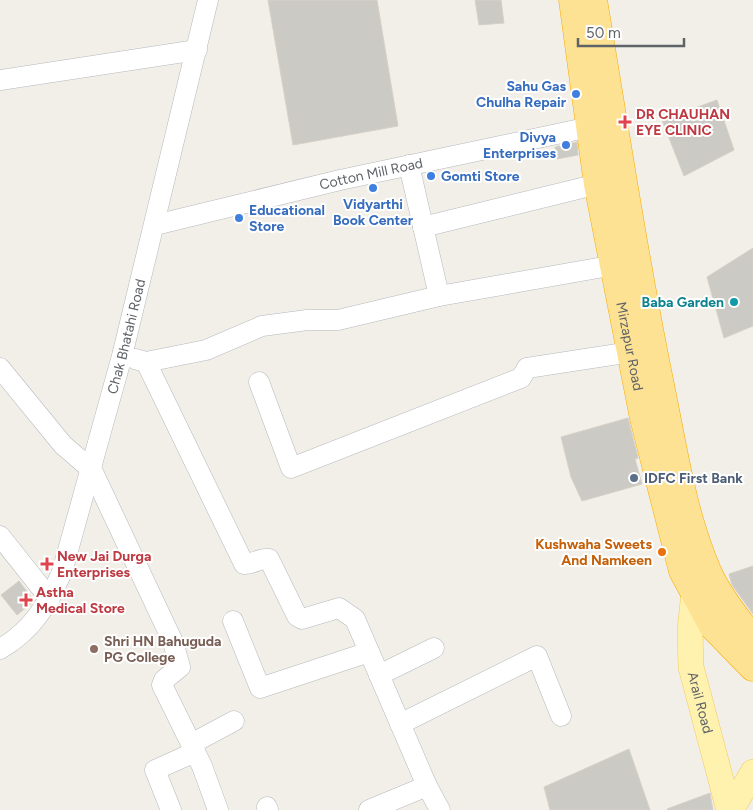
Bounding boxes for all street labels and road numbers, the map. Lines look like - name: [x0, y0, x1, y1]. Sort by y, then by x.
- street label: Cotton Mill Road: [318, 154, 424, 193]
- street label: Chak Bhatahi Road: [103, 277, 149, 396]
- street label: Mirzapur Road: [613, 300, 647, 392]
- street label: Arail Road: [684, 670, 717, 735]

